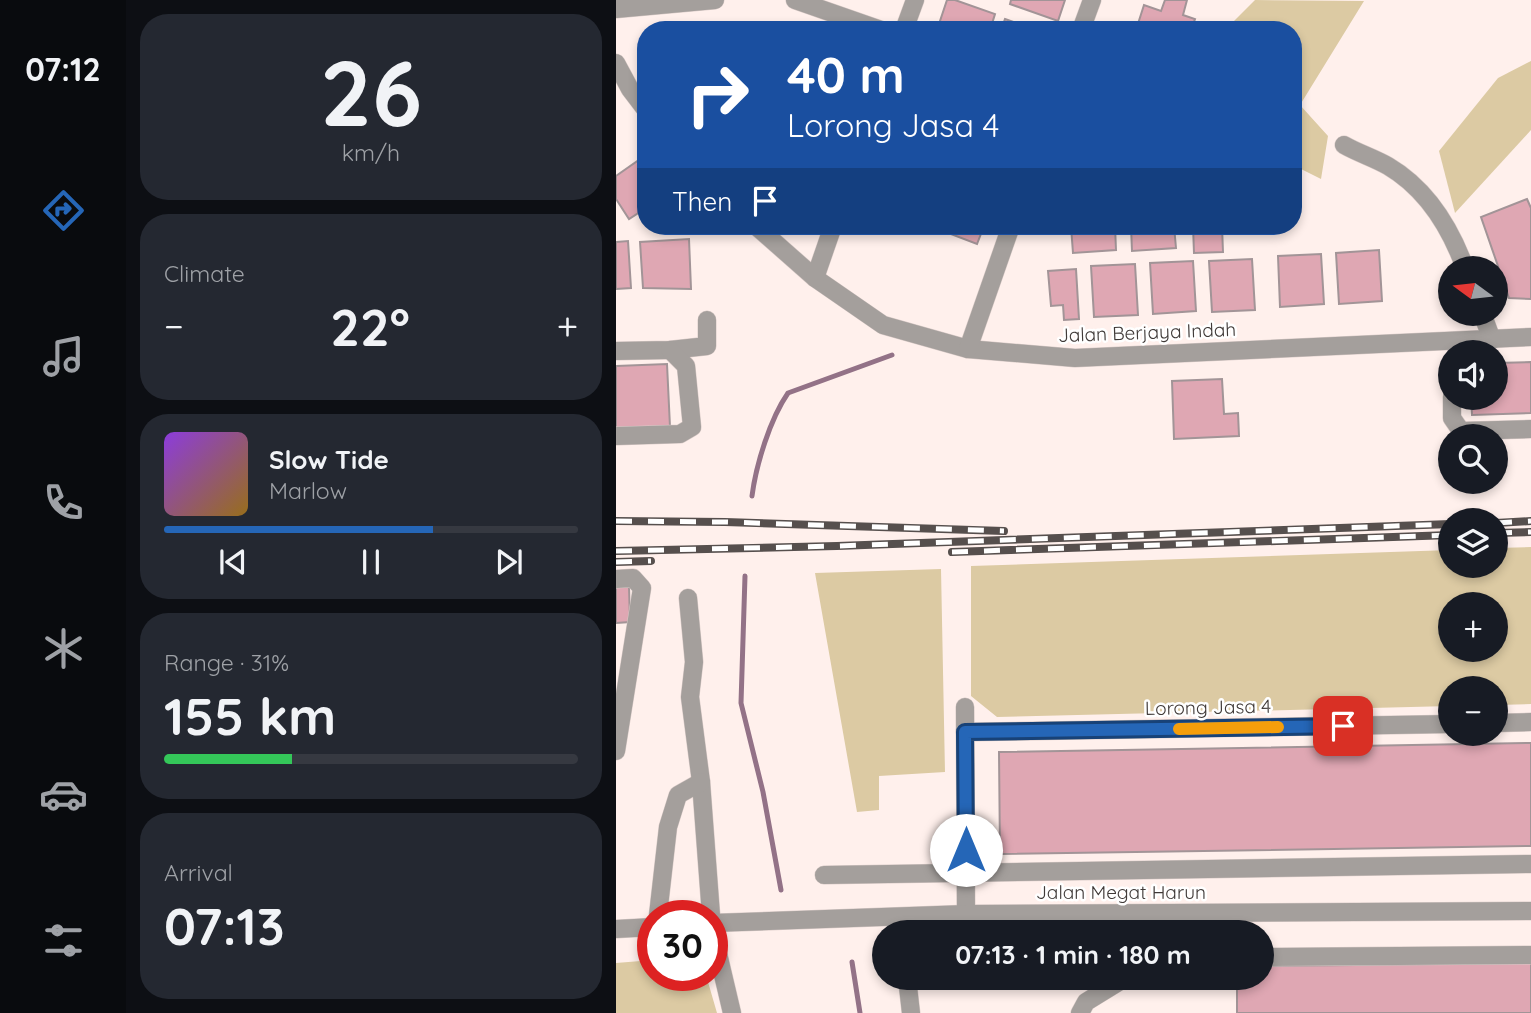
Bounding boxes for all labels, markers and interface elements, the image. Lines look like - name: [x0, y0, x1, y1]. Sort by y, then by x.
- text: 26: [320, 35, 422, 149]
- text: 40 m: [787, 44, 905, 105]
- text: 07:12: [25, 49, 101, 89]
- icon: right: [672, 49, 763, 140]
- text: Lorong Jasa 4: [787, 105, 999, 145]
- text: km/h: [342, 138, 400, 167]
- icon: arrive: [746, 182, 784, 220]
- text: Then: [672, 185, 732, 218]
- icon: directions: [39, 186, 88, 235]
- north arrow: [1438, 256, 1508, 326]
- map controls: [1438, 256, 1508, 746]
- text: Climate: [164, 259, 245, 288]
- text: 22°: [330, 294, 410, 359]
- text: −: [164, 302, 184, 350]
- text: +: [557, 302, 578, 350]
- street label: Jalan Berjaya Indah: [1057, 317, 1237, 347]
- icon: music: [39, 332, 88, 381]
- button: sound: [1438, 340, 1508, 410]
- button: search: [1438, 424, 1508, 494]
- text: Slow Tide: [269, 443, 389, 476]
- text: Marlow: [269, 476, 347, 505]
- icon: phone: [39, 478, 88, 527]
- button: layers: [1438, 508, 1508, 578]
- icon: previous: [214, 543, 252, 581]
- icon: pause: [352, 543, 390, 581]
- icon: next: [490, 543, 528, 581]
- button: +: [1438, 592, 1508, 662]
- icon: climate: [39, 624, 88, 673]
- text: Range · 31%: [164, 648, 289, 677]
- button: −: [1438, 676, 1508, 746]
- text: 155 km: [164, 683, 336, 748]
- street label: Lorong Jasa 4: [1145, 694, 1271, 720]
- pin: [1313, 696, 1373, 756]
- icon: arrive: [1324, 707, 1362, 745]
- icon: car: [39, 770, 88, 819]
- position arrow: [929, 813, 1003, 887]
- text: Arrival: [164, 858, 233, 887]
- street label: Jalan Megat Harun: [1036, 880, 1206, 904]
- text: 07:13: [164, 893, 285, 958]
- speed limit sign: 30: [637, 900, 728, 991]
- icon: filters: [39, 916, 88, 965]
- text: 07:13 · 1 min · 180 m: [955, 938, 1191, 971]

